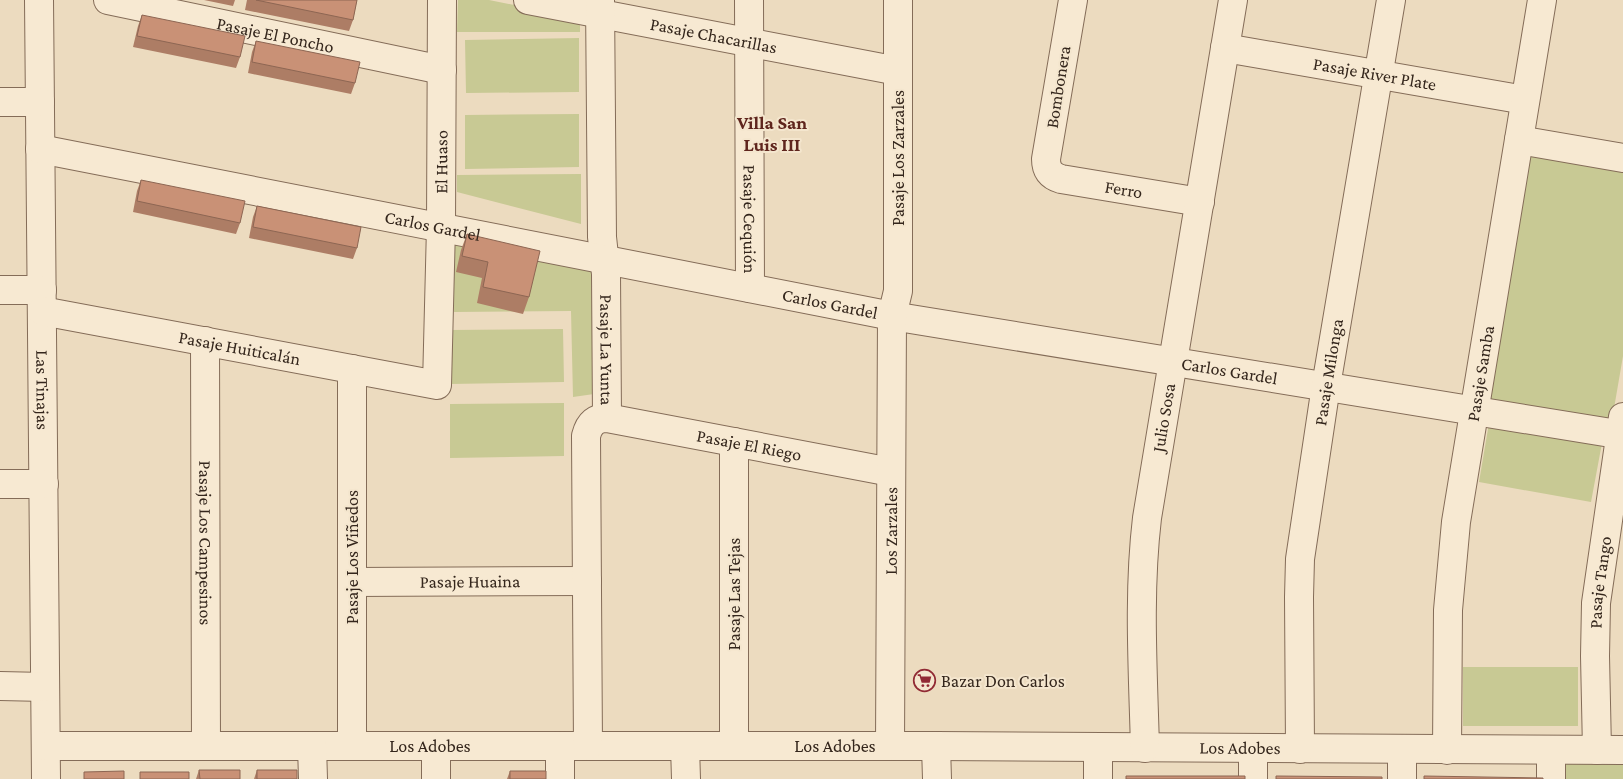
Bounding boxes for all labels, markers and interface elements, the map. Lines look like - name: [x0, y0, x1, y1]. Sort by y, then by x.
- street label: Pasaje El Poncho: [215, 13, 336, 57]
- street label: Pasaje Chacarillas: [649, 14, 779, 58]
- street label: Bombonera: [1042, 44, 1074, 130]
- street label: Pasaje River Plate: [1312, 53, 1438, 94]
- street label: Pasaje Los Zarzales: [888, 90, 909, 226]
- district label: Villa San Luis III: [736, 112, 807, 155]
- street label: El Huaso: [431, 130, 451, 194]
- street label: Pasaje Cequión: [739, 165, 760, 274]
- street label: Ferro: [1103, 176, 1144, 202]
- street label: Carlos Gardel: [383, 207, 482, 245]
- street label: Carlos Gardel: [780, 285, 880, 323]
- street label: Pasaje La Yunta: [595, 294, 617, 405]
- street label: Pasaje Milonga: [1310, 317, 1347, 427]
- street label: Pasaje Samba: [1463, 324, 1498, 423]
- street label: Pasaje Huiticalán: [177, 327, 302, 369]
- street label: Las Tinajas: [32, 350, 53, 430]
- street label: Carlos Gardel: [1180, 353, 1279, 389]
- street label: Julio Sosa: [1148, 382, 1179, 456]
- street label: Pasaje El Riego: [695, 425, 803, 465]
- street label: Pasaje Los Campesinos: [194, 461, 216, 625]
- street label: Los Zarzales: [881, 487, 901, 575]
- street label: Pasaje Los Viñedos: [342, 490, 363, 624]
- street label: Pasaje Tango: [1586, 535, 1616, 629]
- street label: Pasaje Las Tejas: [724, 538, 745, 650]
- street label: Pasaje Huaina: [420, 571, 520, 593]
- supermarket icon: Bazar Don Carlos: [913, 669, 937, 693]
- place label: Bazar Don Carlos: [941, 671, 1065, 691]
- street label: Los Adobes: [389, 736, 471, 756]
- street label: Los Adobes: [794, 736, 876, 756]
- street label: Los Adobes: [1199, 738, 1281, 758]

